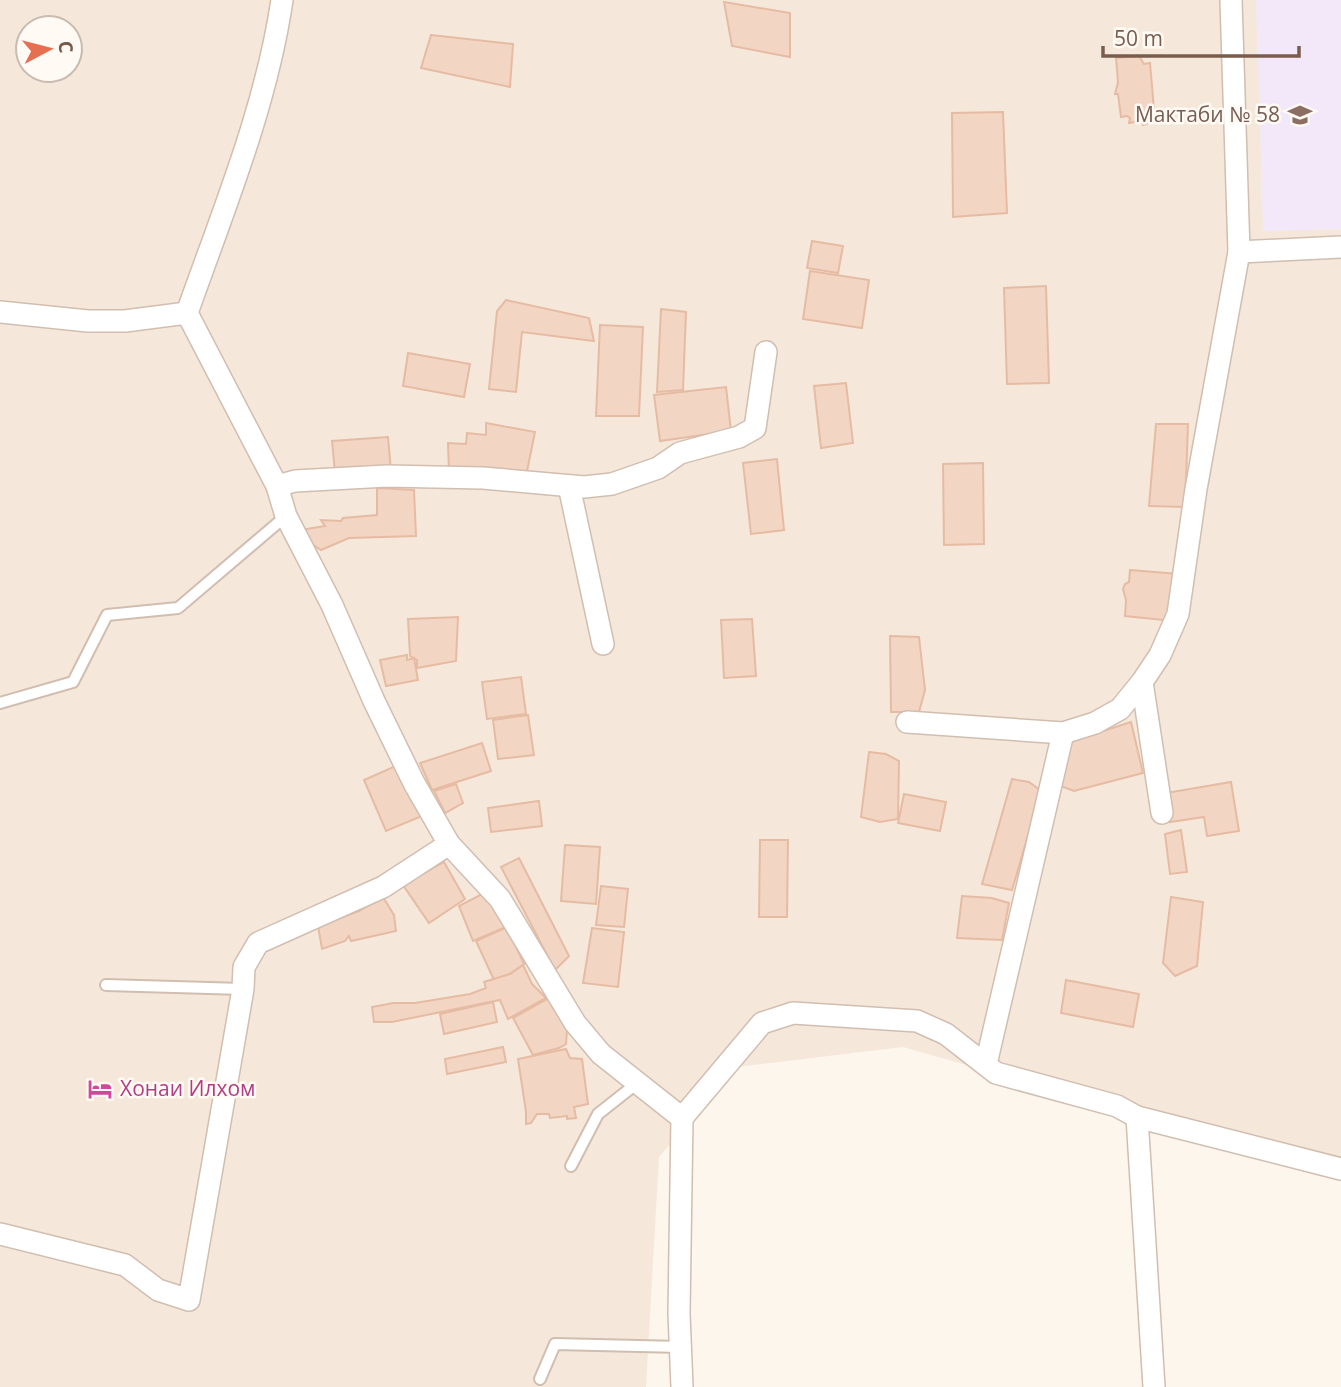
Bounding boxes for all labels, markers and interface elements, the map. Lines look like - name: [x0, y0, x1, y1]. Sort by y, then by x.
- north arrow: [14, 14, 84, 84]
- scale bar: [1103, 14, 1299, 58]
- text: 50 m: [1114, 24, 1163, 52]
- text: С: [52, 39, 80, 55]
- place label: Мактаби № 58: [1135, 100, 1280, 128]
- school or university icon: Мактаби № 58: [1286, 101, 1314, 129]
- place label: Хонаи Илхом: [120, 1074, 256, 1102]
- hotel icon: Хонаи Илхом: [86, 1075, 114, 1103]

